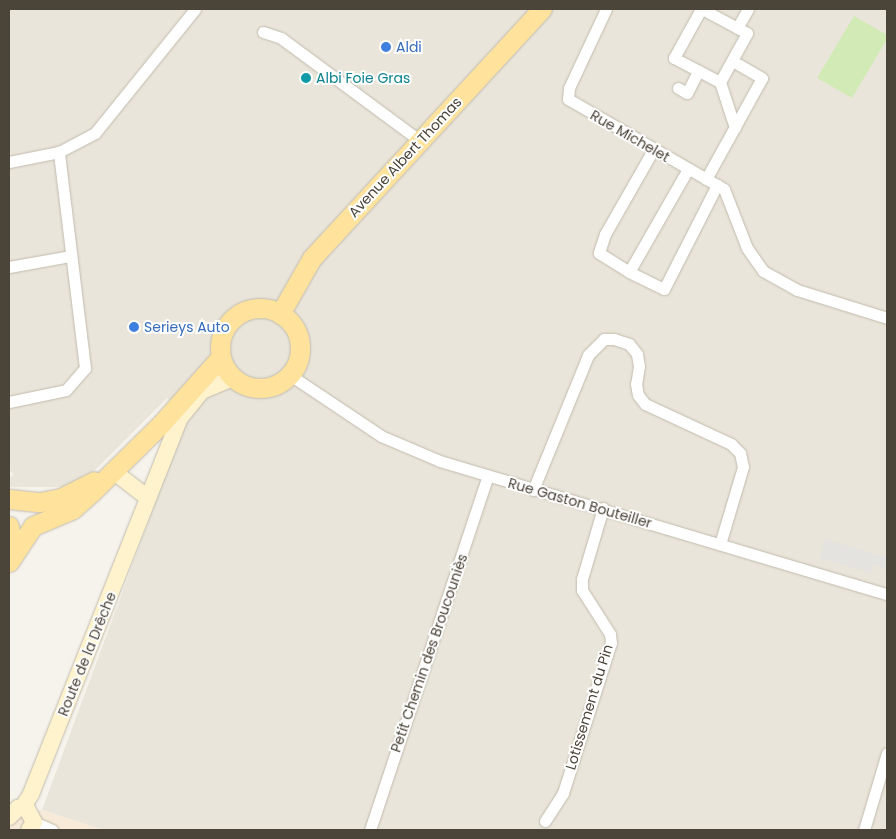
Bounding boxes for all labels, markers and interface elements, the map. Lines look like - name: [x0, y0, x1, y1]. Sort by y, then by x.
- place label: Aldi: [396, 39, 422, 55]
- marker: Aldi: [380, 41, 392, 53]
- place label: Albi Foie Gras: [316, 70, 410, 86]
- marker: Albi Foie Gras: [300, 72, 312, 84]
- street label: Avenue Albert Thomas: [345, 93, 465, 221]
- street label: Rue Michelet: [587, 107, 673, 165]
- place label: Serieys Auto: [144, 319, 230, 335]
- marker: Serieys Auto: [128, 321, 140, 333]
- street label: Rue Gaston Bouteiller: [506, 474, 654, 532]
- street label: Petit Chemin des Broucouniès: [387, 552, 471, 754]
- street label: Route de la Drêche: [54, 589, 120, 719]
- street label: Lotissement du Pin: [562, 642, 616, 772]

